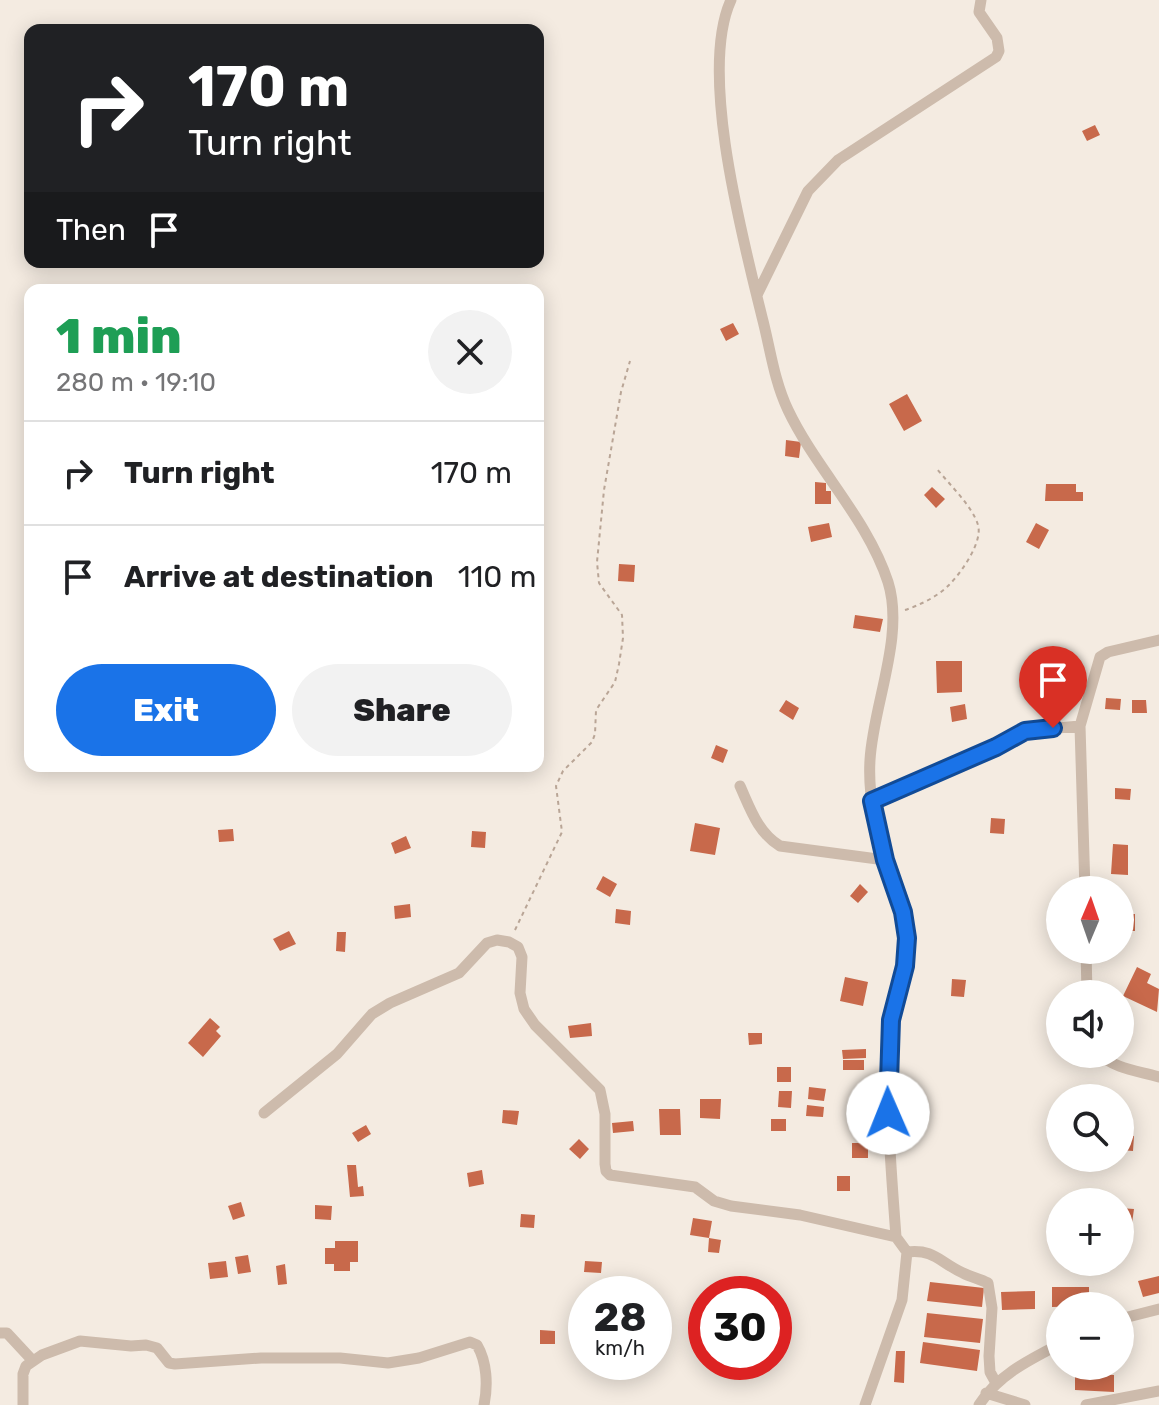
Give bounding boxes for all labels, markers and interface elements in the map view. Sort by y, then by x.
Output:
text: 170 m [188,54,349,120]
icon: right [56,56,160,160]
text: Turn right [188,121,352,164]
icon: arrive [142,208,186,252]
text: Then [56,212,126,248]
text: 1 min [56,308,182,365]
button: close [428,310,512,394]
text: 280 m · 19:10 [56,367,216,398]
icon: right [56,451,100,495]
text: Turn right [124,455,275,491]
text: 170 m [431,455,512,491]
icon: arrive [56,555,100,599]
text: Arrive at destination [124,559,434,595]
text: 110 m [458,559,536,595]
pin [1019,646,1087,728]
icon: arrive [1031,658,1075,702]
button: Exit [56,664,276,756]
button: Share [292,664,512,756]
north arrow [1046,876,1134,964]
map controls [1046,876,1134,1380]
button: sound [1046,980,1134,1068]
position arrow [846,1071,930,1155]
button: search [1046,1084,1134,1172]
button: + [1046,1188,1134,1276]
speed limit sign: 30 [688,1276,792,1380]
button: − [1046,1292,1134,1380]
text: 28 [593,1294,647,1341]
text: km/h [595,1336,645,1360]

